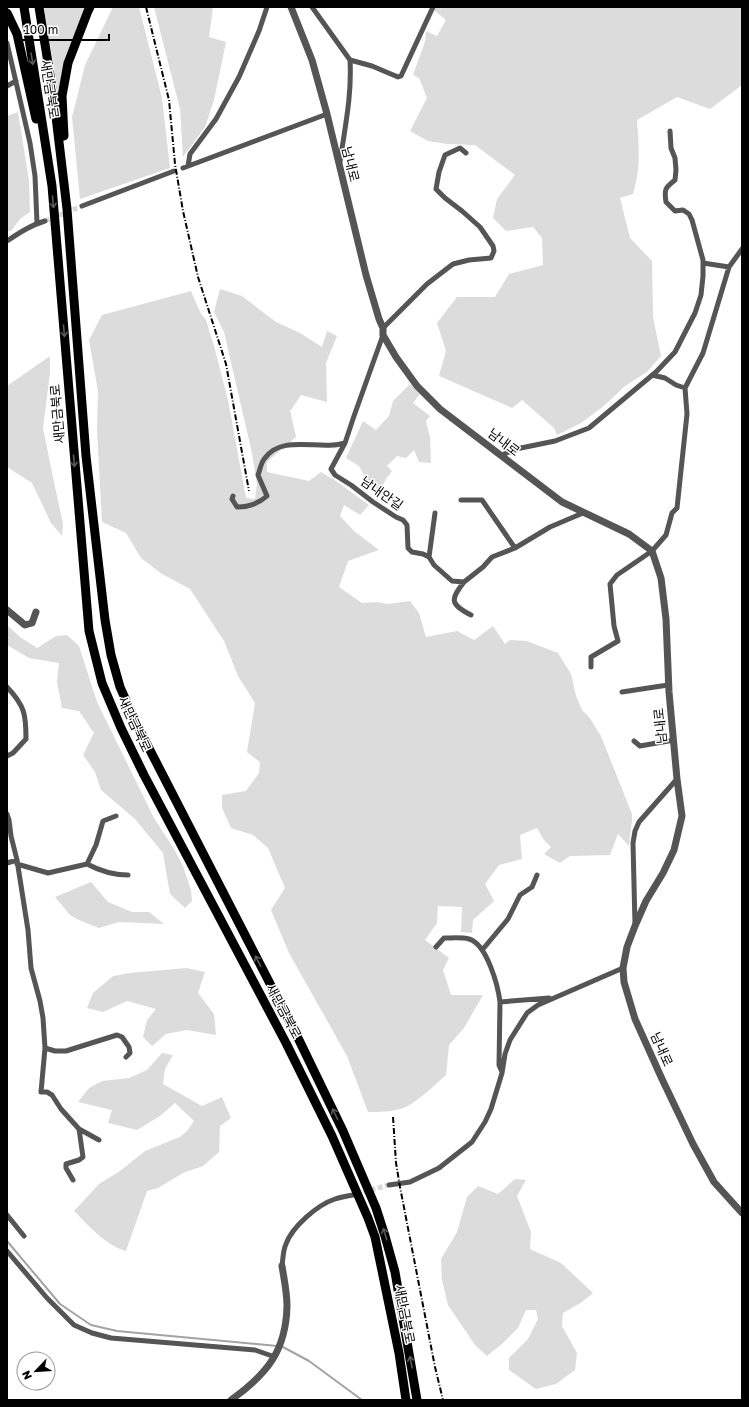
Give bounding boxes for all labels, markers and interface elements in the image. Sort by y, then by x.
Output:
scale bar [18,16,109,42]
text: 100 m [24,22,58,37]
one-way arrow [28,52,36,65]
street label: 새만금북로 [37,58,63,120]
street label: 남내로 [339,145,363,183]
one-way arrow [49,195,57,208]
one-way arrow [60,324,67,337]
street label: 새만금북로 [46,383,68,444]
street label: 남내로 [485,425,523,459]
one-way arrow [70,454,78,467]
street label: 남내안길 [358,473,406,513]
street label: 새만금북로 [115,694,155,755]
street label: 남내로 [650,707,670,745]
one-way arrow [254,955,261,967]
street label: 새만금북로 [263,981,305,1041]
street label: 남내로 [647,1029,677,1069]
one-way arrow [331,1109,338,1121]
one-way arrow [381,1228,388,1241]
street label: 새만금북로 [391,1283,419,1345]
north arrow [16,1351,56,1391]
one-way arrow [406,1355,414,1368]
text: N [19,1369,34,1382]

